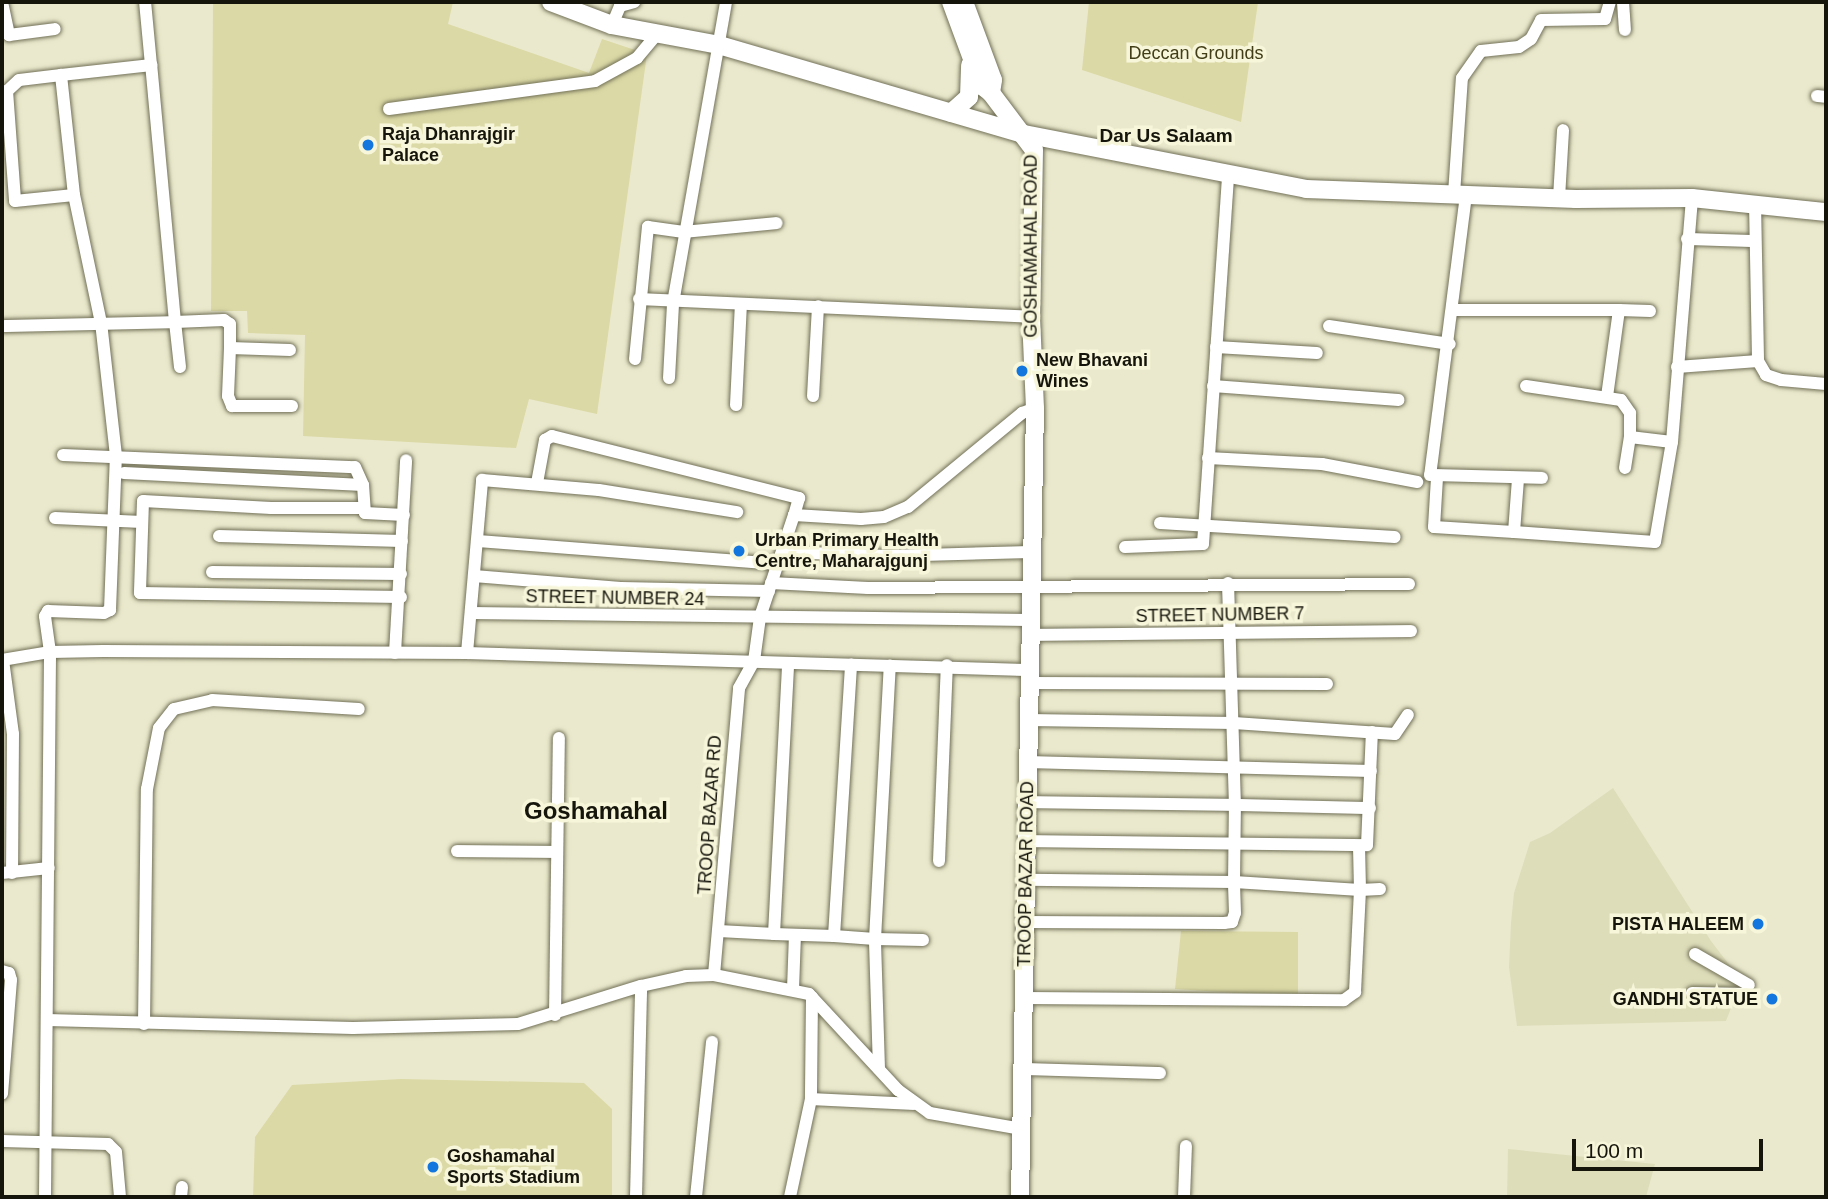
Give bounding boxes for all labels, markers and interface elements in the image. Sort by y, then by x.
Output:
park label: Deccan Grounds [1128,42,1264,64]
place label: Raja Dhanrajgir Palace [382,124,515,166]
district label: Dar Us Salaam [1099,125,1233,147]
marker: Raja Dhanrajgir Palace [360,137,376,153]
street label: GOSHAMAHAL ROAD [1020,154,1042,338]
place label: New Bhavani Wines [1036,350,1148,392]
marker: New Bhavani Wines [1014,363,1030,379]
place label: Urban Primary Health Centre, Maharajgunj [755,530,939,572]
marker: Urban Primary Health Centre, Maharajgunj [729,541,749,561]
street label: STREET NUMBER 24 [525,586,705,610]
street label: STREET NUMBER 7 [1135,603,1305,627]
street label: TROOP BAZAR RD [694,734,726,896]
street label: TROOP BAZAR ROAD [1014,781,1038,967]
district label: Goshamahal [524,797,668,825]
place label: PISTA HALEEM [1611,913,1744,935]
marker: PISTA HALEEM [1750,916,1766,932]
place label: GANDHI STATUE [1613,988,1758,1010]
marker: GANDHI STATUE [1764,991,1780,1007]
scale bar [1576,1126,1767,1170]
text: 100 m [1585,1139,1643,1162]
place label: Goshamahal Sports Stadium [447,1146,580,1188]
marker: Goshamahal Sports Stadium [425,1159,441,1175]

